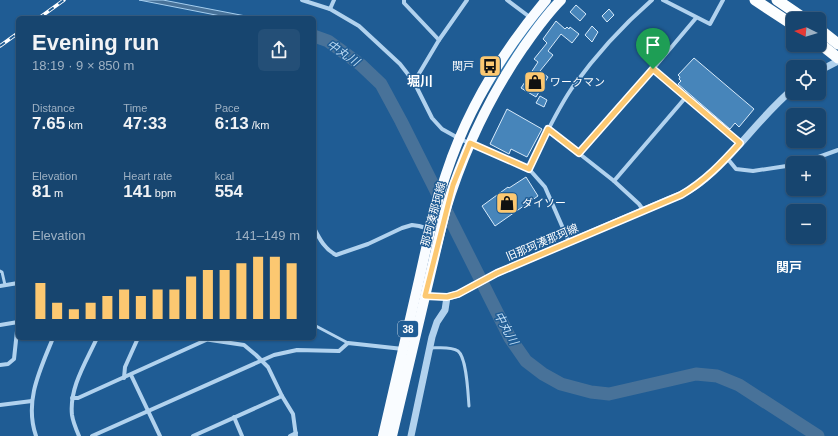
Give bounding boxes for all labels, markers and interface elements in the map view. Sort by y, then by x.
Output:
north arrow [786,12,826,52]
map controls [786,12,826,244]
pin [636,28,670,69]
button: share [258,29,300,71]
text: Evening run [32,30,159,55]
icon: arrive [642,34,664,56]
water label: 中丸川 [324,37,363,70]
bus stop icon: 関戸 [477,53,503,79]
text: 18:19 · 9 × 850 m [32,58,134,73]
place label: 関戸 [452,60,474,72]
button: locate [786,60,826,100]
shop icon: ワークマン [522,69,548,95]
district label: 堀川 [407,74,433,89]
place label: ワークマン [550,76,605,88]
text: Distance [32,102,75,114]
text: Time [123,102,147,114]
text: Pace [215,102,240,114]
button: layers [786,108,826,148]
text: 7.65 [32,114,65,133]
text: 47:33 [123,114,167,133]
text: 6:13 [215,114,249,133]
text: km [65,119,83,131]
text: /km [249,119,269,131]
button: + [786,156,826,196]
text: Elevation [32,170,77,182]
text: Heart rate [123,170,172,182]
text: kcal [215,170,234,182]
street label: 那珂湊那珂線 [419,181,447,247]
text: 81 [32,182,51,201]
text: 141 [123,182,152,201]
text: 554 [215,182,243,201]
text: m [51,187,63,199]
text: bpm [152,187,176,199]
shop icon: ダイソー [494,190,520,216]
place label: ダイソー [522,197,566,209]
button: − [786,204,826,244]
street label: 旧那珂湊那珂線 [504,221,580,263]
text: Elevation [32,228,85,243]
text: 141–149 m [235,228,300,243]
district label: 関戸 [776,260,802,275]
water label: 中丸川 [491,309,522,349]
road number: 38 [398,321,418,337]

